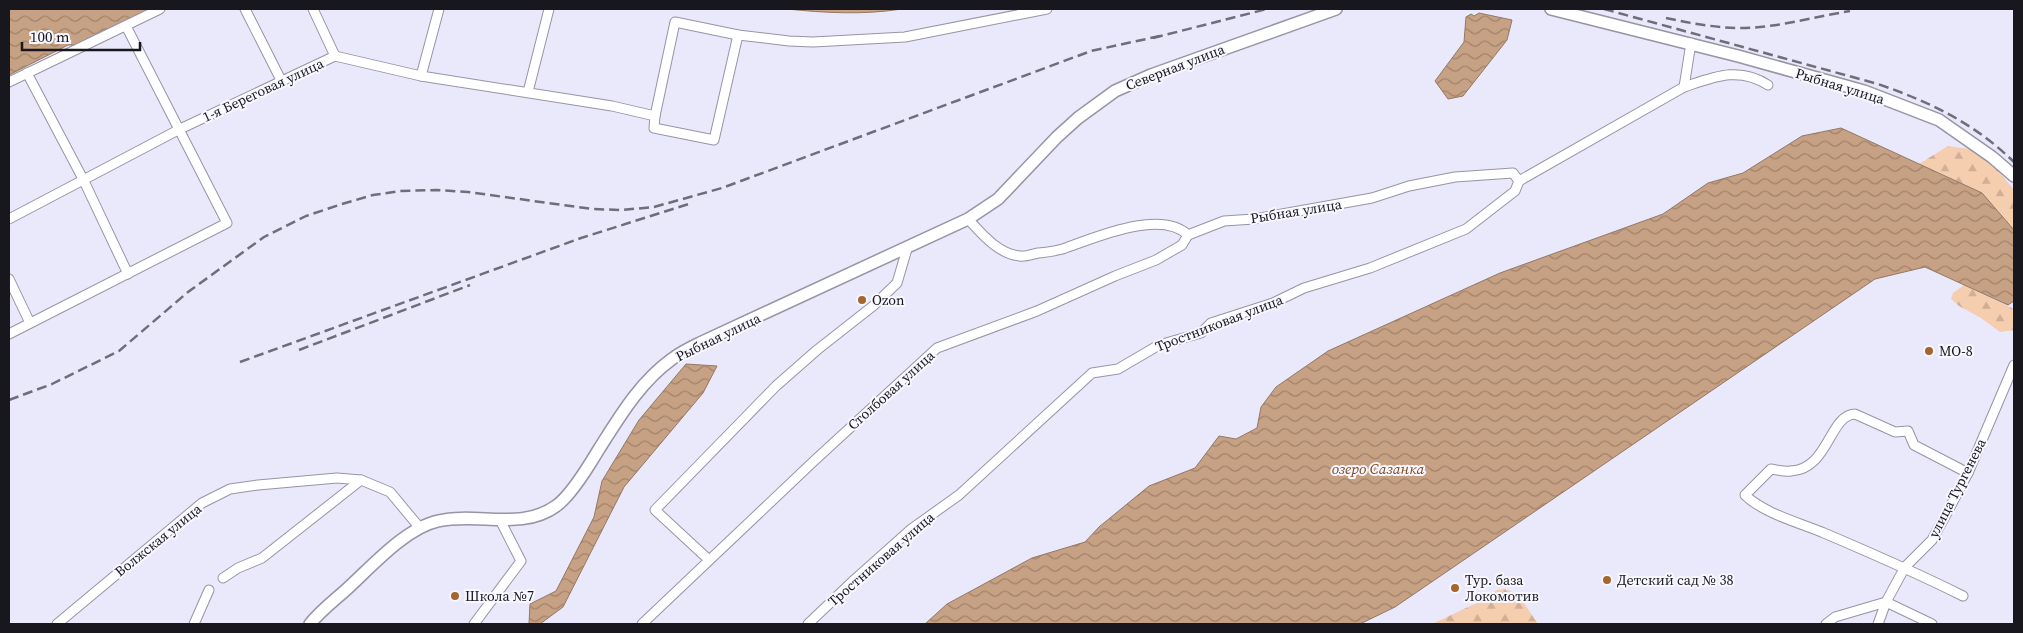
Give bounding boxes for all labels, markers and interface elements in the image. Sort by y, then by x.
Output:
scale bar [22,20,140,52]
text: 100 m [30,26,70,47]
street label: Северная улица [1123,39,1228,95]
street label: 1-я Береговая улица [199,53,328,127]
street label: Рыбная улица [1793,63,1888,109]
street label: Рыбная улица [1249,194,1344,228]
street label: Тростниковая улица [1152,289,1286,357]
place label: Ozon [872,290,905,310]
marker: Ozon [856,294,868,306]
street label: Рыбная улица [672,307,765,366]
place label: MO-8 [1939,341,1973,361]
street label: Столбовая улица [843,345,939,434]
marker: MO-8 [1923,345,1935,357]
street label: улица Тургенева [1923,434,1991,541]
water label: озеро Сазанка [1332,458,1425,479]
street label: Волжская улица [110,498,206,581]
street label: Тростниковая улица [823,507,939,611]
place label: Тур. база Локомотив [1465,570,1539,606]
place label: Детский сад № 38 [1617,570,1734,590]
marker: Детский сад № 38 [1601,574,1613,586]
marker: Тур. база Локомотив [1449,582,1461,594]
place label: Школа №7 [465,586,534,606]
marker: Школа №7 [449,590,461,602]

